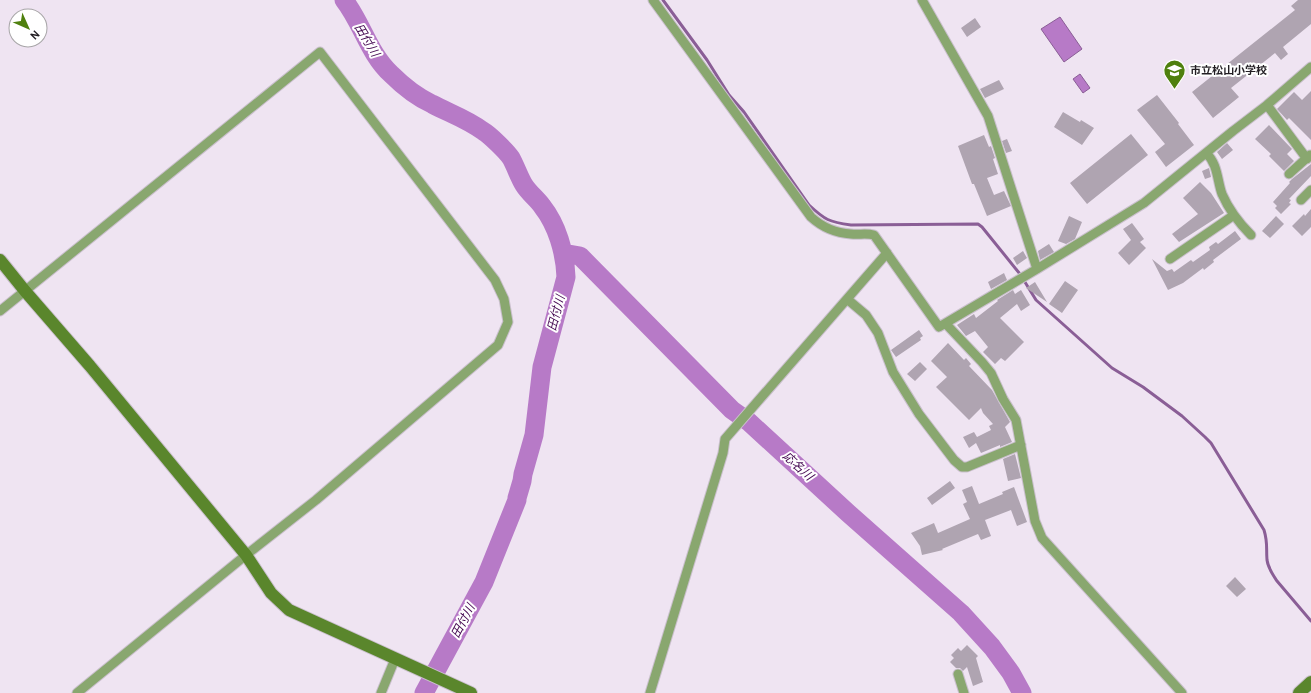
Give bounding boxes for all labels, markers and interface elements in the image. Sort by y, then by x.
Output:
north arrow [8,8,48,48]
water label: 田付川 [350,21,383,62]
text: N [27,27,42,42]
school or university icon: 市立松山小学校 [1161,57,1187,90]
place label: 市立松山小学校 [1190,64,1267,78]
water label: 田付川 [545,292,570,333]
water label: 応名川 [779,449,818,486]
water label: 田付川 [448,600,480,641]

